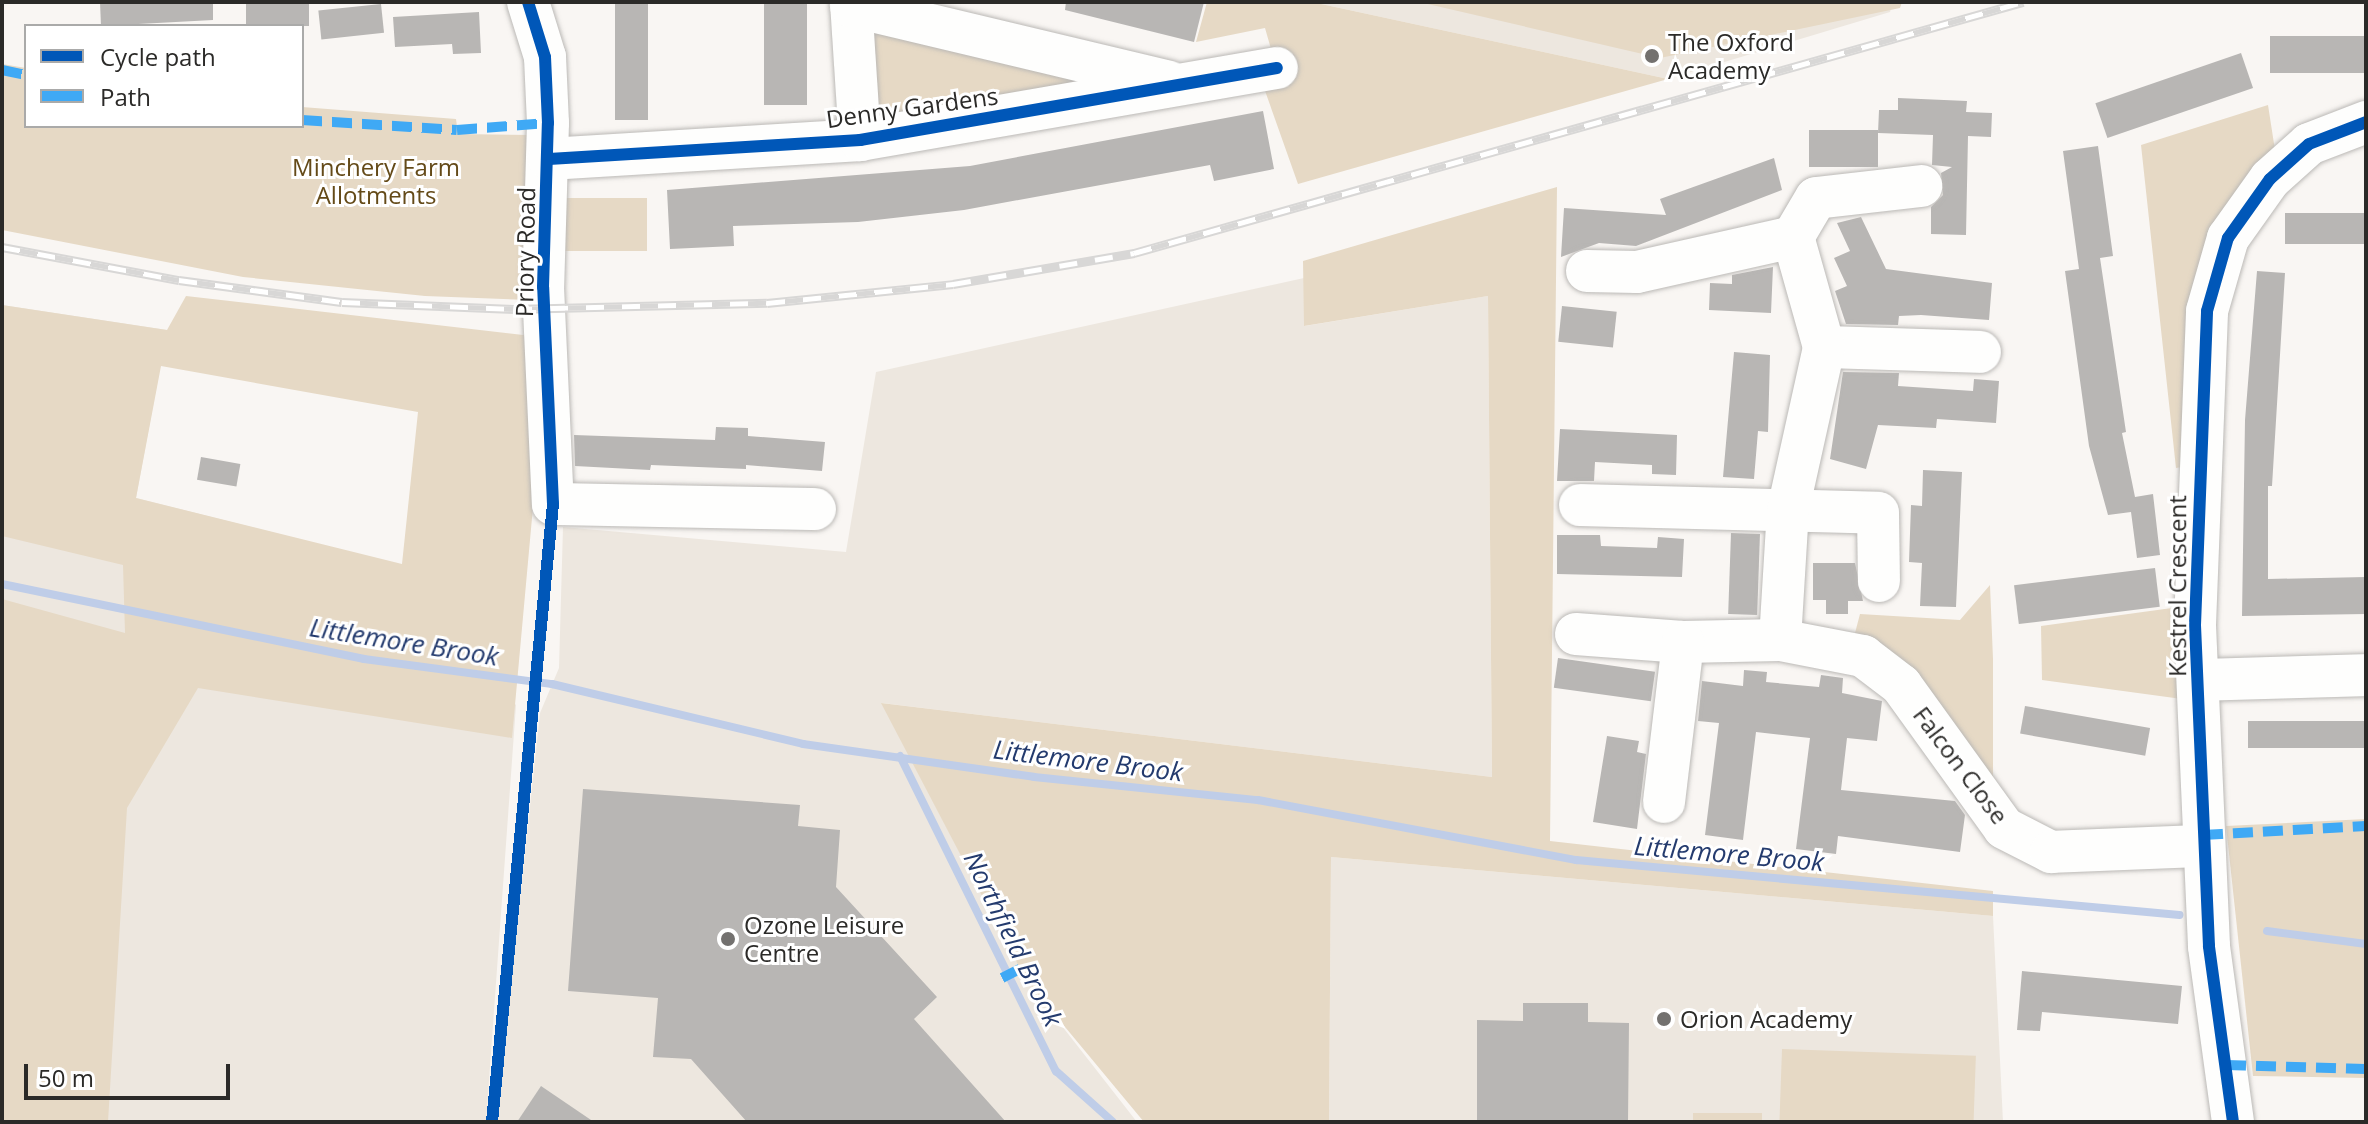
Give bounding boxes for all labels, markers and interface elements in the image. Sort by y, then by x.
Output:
legend [24,24,304,128]
place label: The Oxford Academy [1668,28,1794,84]
text: Cycle path [100,40,216,73]
marker: The Oxford Academy [1643,47,1661,65]
text: Path [100,80,151,113]
street label: Denny Gardens [824,81,1000,133]
park label: Minchery Farm Allotments [292,153,460,209]
street label: Priory Road [509,187,541,317]
street label: Kestrel Crescent [2163,495,2191,677]
water label: Littlemore Brook [307,612,501,672]
street label: Falcon Close [1908,701,2014,829]
water label: Littlemore Brook [991,734,1185,788]
water label: Littlemore Brook [1633,830,1825,878]
water label: Northfield Brook [957,847,1069,1031]
place label: Ozone Leisure Centre [744,911,904,967]
marker: Ozone Leisure Centre [719,930,737,948]
place label: Orion Academy [1680,1005,1852,1033]
marker: Orion Academy [1655,1010,1673,1028]
scale bar [28,1048,234,1098]
text: 50 m [38,1061,94,1094]

